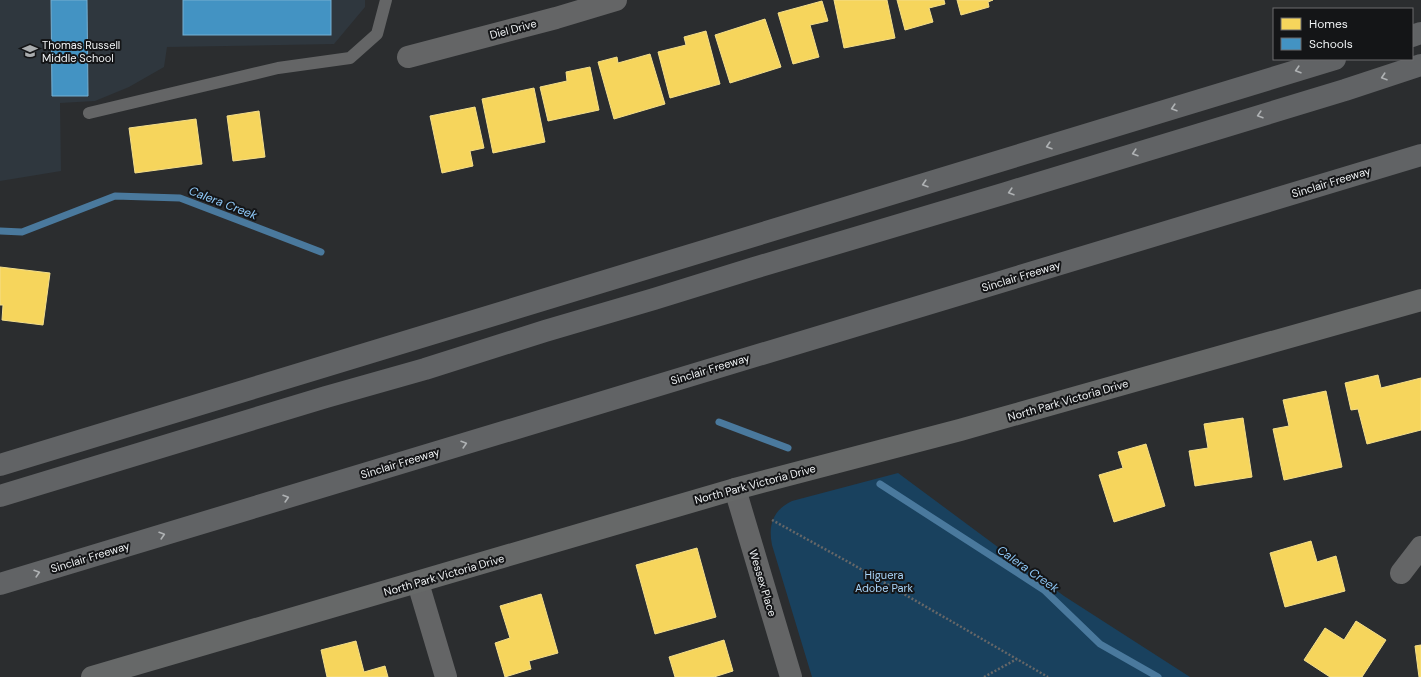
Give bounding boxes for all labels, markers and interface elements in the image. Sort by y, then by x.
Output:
legend [1273,8,1413,60]
street label: Diel Drive [488,16,538,42]
text: Homes [1309,16,1348,32]
text: Schools [1309,36,1353,52]
place label: Thomas Russell Middle School [42,38,120,65]
school or university icon: Thomas Russell Middle School [21,42,39,60]
one-way arrow [1295,65,1302,74]
one-way arrow [1381,72,1388,81]
one-way arrow [1170,103,1177,112]
one-way arrow [1256,110,1263,119]
one-way arrow [1046,141,1053,150]
one-way arrow [1132,148,1139,157]
street label: Sinclair Freeway [1290,163,1372,201]
one-way arrow [922,179,929,188]
water label: Calera Creek [187,183,260,224]
one-way arrow [1008,187,1015,195]
street label: Sinclair Freeway [980,257,1062,295]
street label: Sinclair Freeway [669,350,751,388]
street label: North Park Victoria Drive [1006,376,1130,424]
one-way arrow [461,440,468,449]
street label: Sinclair Freeway [359,444,441,482]
street label: North Park Victoria Drive [693,461,817,507]
one-way arrow [283,494,290,503]
one-way arrow [158,531,165,540]
street label: Sinclair Freeway [49,538,131,576]
water label: Calera Creek [994,542,1063,597]
street label: Wessex Place [746,548,780,618]
street label: North Park Victoria Drive [382,551,506,599]
park label: Higuera Adobe Park [855,568,914,595]
one-way arrow [34,569,41,578]

